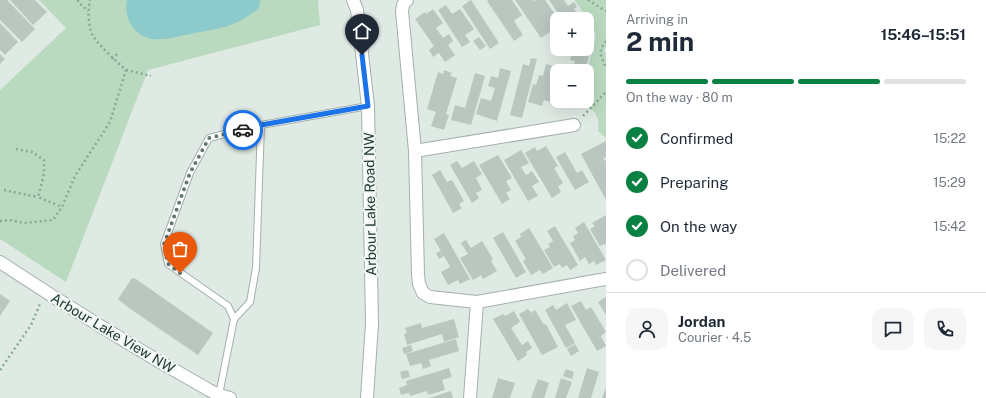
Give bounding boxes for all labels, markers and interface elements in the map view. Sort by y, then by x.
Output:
map controls [550,12,594,108]
button: + [550,12,594,56]
text: Arriving in [626,12,688,27]
pin [345,14,379,55]
icon: home [351,20,373,42]
text: 2 min [626,26,694,57]
text: 15:46–15:51 [881,26,966,43]
button: − [550,64,594,108]
text: On the way · 80 m [626,90,733,105]
courier [223,110,263,150]
icon: car [232,119,254,141]
icon: check [626,127,648,149]
text: Confirmed [660,130,733,147]
street label: Arbour Lake Road NW [361,131,379,276]
text: 15:22 [934,131,966,146]
icon: check [626,171,648,193]
text: Preparing [660,174,729,191]
text: 15:29 [933,175,966,190]
icon: check [626,215,648,237]
text: On the way [660,218,737,235]
text: 15:42 [934,219,966,234]
pin [163,232,197,273]
icon: bag [169,238,191,260]
text: Delivered [660,262,726,279]
street label: Arbour Lake View NW [48,290,178,377]
button: person [626,308,668,350]
button: chat [872,308,914,350]
button: phone [924,308,966,350]
text: Jordan [678,313,725,330]
text: Courier · 4.5 [678,330,751,345]

